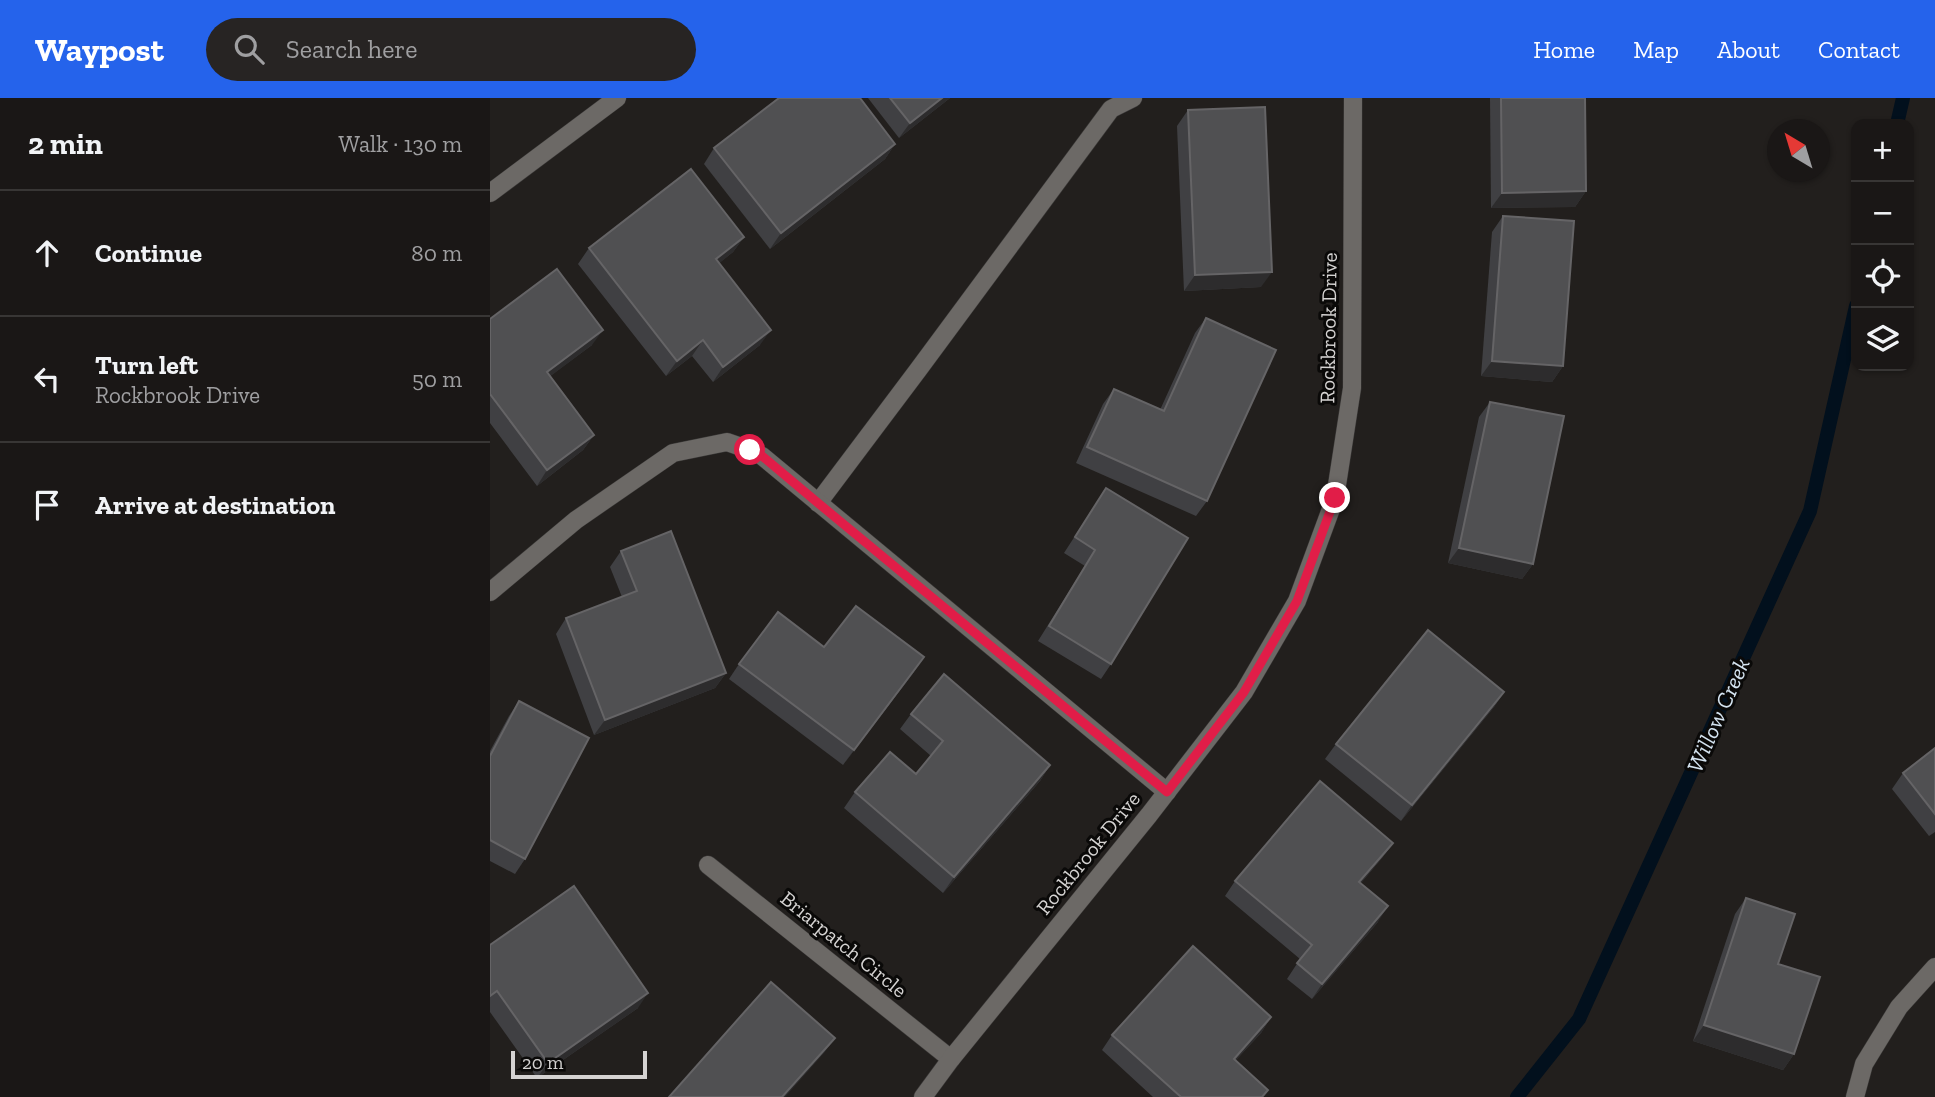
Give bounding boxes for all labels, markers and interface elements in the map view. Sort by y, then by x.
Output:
search box [206,18,696,81]
text: Waypost [35,30,164,69]
icon: search [230,30,268,68]
text: Search here [286,33,418,65]
text: Home [1533,35,1595,64]
text: Map [1633,35,1679,64]
text: About [1717,35,1780,64]
text: Contact [1818,35,1900,64]
north arrow [1767,119,1830,182]
map controls [1851,119,1914,371]
button: + [1851,119,1914,182]
text: 2 min [28,126,103,162]
text: Walk · 130 m [338,130,462,158]
button: − [1851,182,1914,245]
icon: ahead [28,234,66,272]
text: Continue [95,237,202,269]
text: 80 m [411,239,462,267]
button: locate [1851,245,1914,308]
street label: Rockbrook Drive [1314,252,1342,404]
button: layers [1851,308,1914,371]
text: Turn left [95,349,198,381]
icon: left [28,360,66,398]
text: 50 m [412,365,462,393]
text: Rockbrook Drive [95,381,260,409]
route start [734,434,765,465]
route end [1319,482,1350,513]
icon: arrive [28,486,66,524]
text: Arrive at destination [95,489,335,521]
water label: Willow Creek [1680,653,1756,777]
street label: Rockbrook Drive [1031,786,1145,919]
street label: Briarpatch Circle [776,885,912,1003]
scale bar [511,1048,648,1080]
text: 20 m [522,1051,563,1074]

